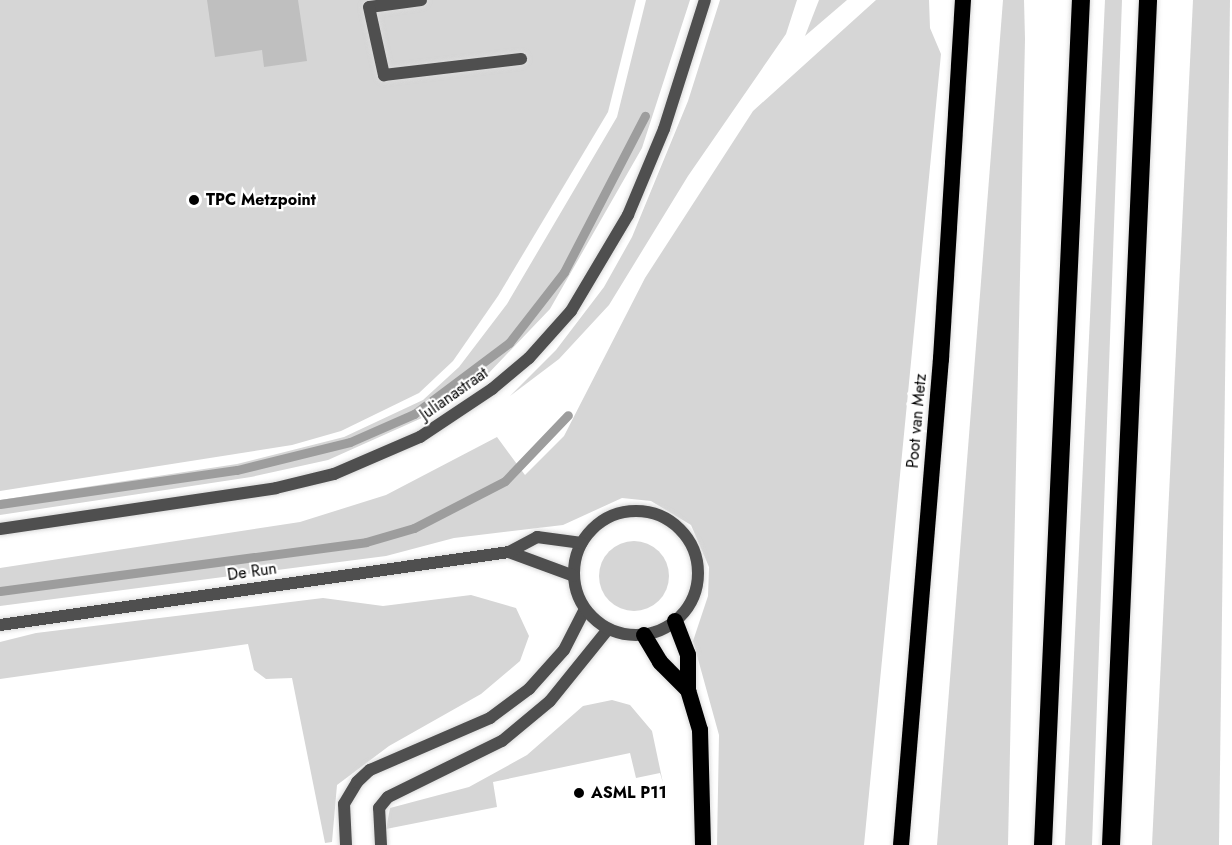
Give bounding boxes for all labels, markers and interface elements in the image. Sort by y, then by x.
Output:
place label: TPC Metzpoint [206,190,316,210]
marker: TPC Metzpoint [187,193,201,207]
street label: Julianastraat [416,364,492,424]
street label: Poot van Metz [903,373,931,469]
street label: De Run [226,559,278,585]
place label: ASML P11 [591,783,667,803]
marker: ASML P11 [572,786,586,800]

